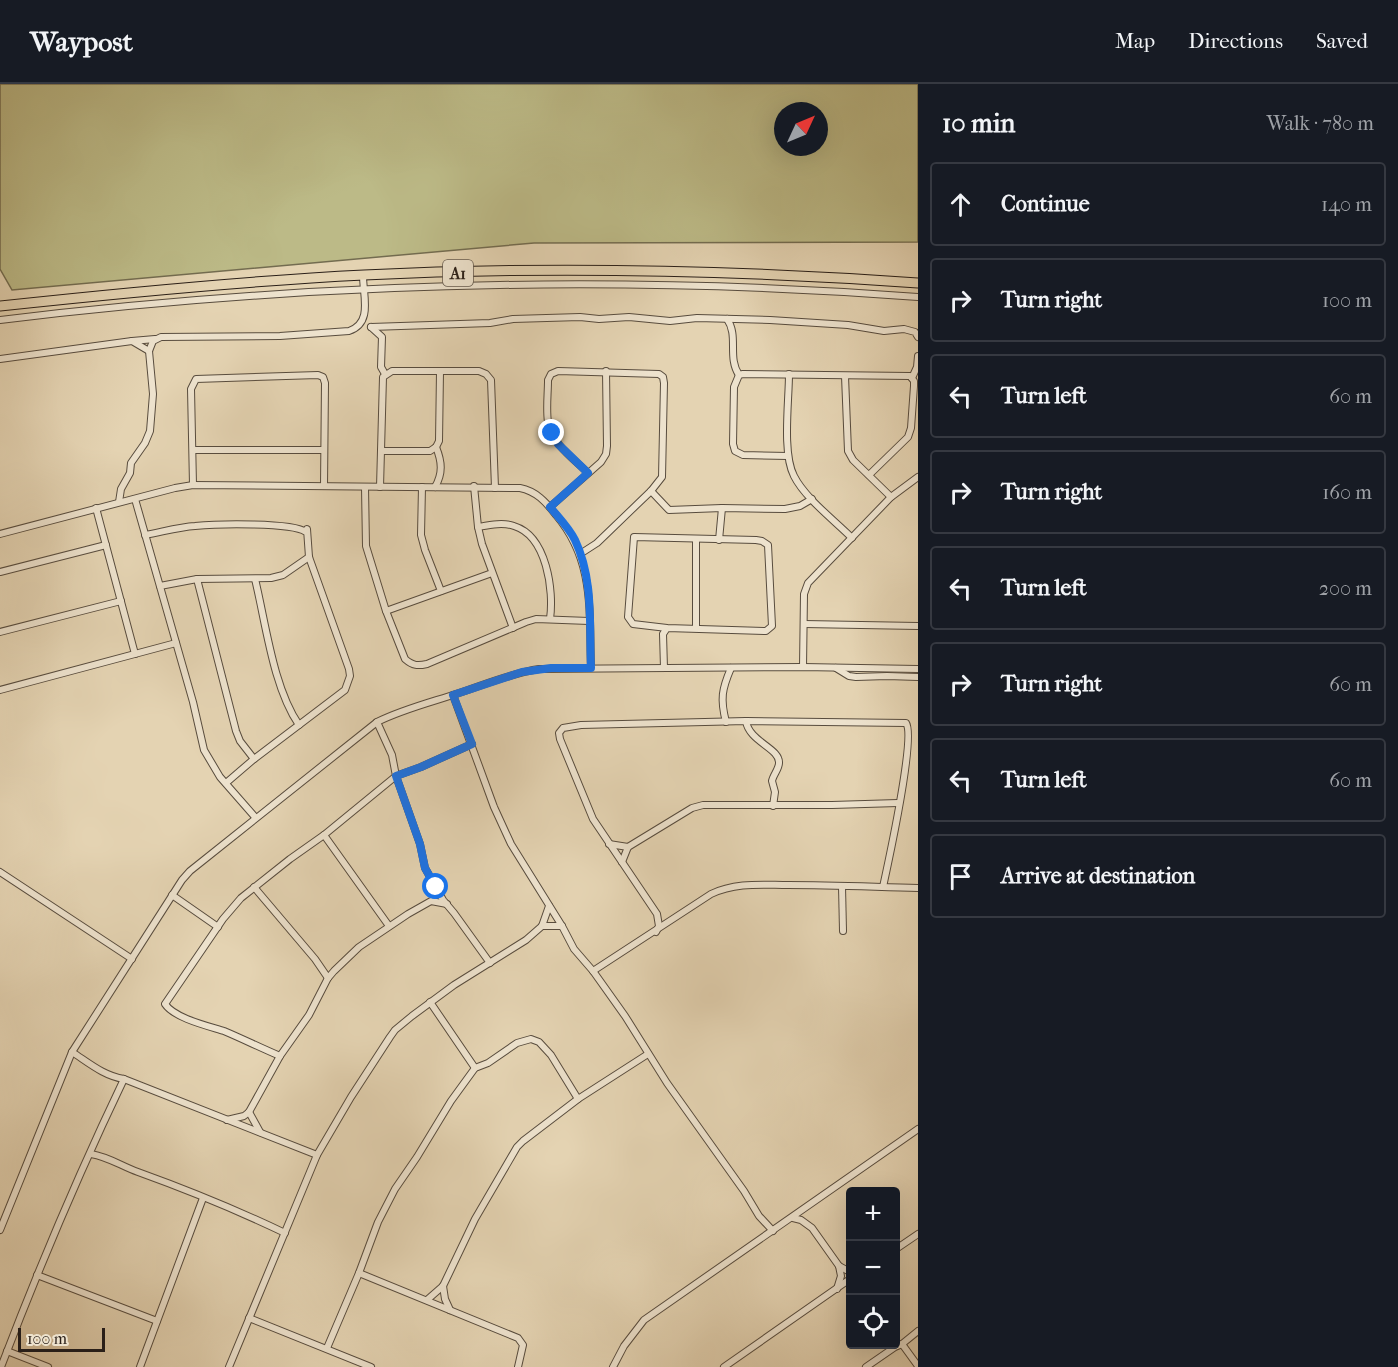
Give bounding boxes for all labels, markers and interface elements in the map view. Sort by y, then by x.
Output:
text: Waypost [30,25,133,58]
text: Map [1115,29,1155,53]
text: Directions [1188,29,1283,53]
text: Saved [1316,29,1368,53]
north arrow [774,102,828,156]
text: 10 min [942,108,1015,139]
text: Walk · 780 m [1266,112,1374,135]
icon: ahead [944,188,977,221]
text: Continue [1001,191,1090,217]
text: 140 m [1321,193,1372,216]
road number: A1 [443,260,473,286]
icon: right [944,284,977,317]
text: Turn right [1001,287,1102,313]
text: 100 m [1322,289,1372,312]
icon: left [944,380,977,413]
text: Turn left [1001,383,1087,409]
text: 60 m [1329,385,1372,408]
route end [538,419,564,445]
icon: right [944,476,977,509]
text: Turn right [1001,479,1102,505]
text: 160 m [1322,481,1372,504]
icon: left [944,572,977,605]
text: Turn left [1001,575,1087,601]
text: 200 m [1319,577,1372,600]
icon: right [944,668,977,701]
text: Turn right [1001,671,1102,697]
text: 60 m [1329,673,1372,696]
icon: left [944,764,977,797]
text: Turn left [1001,767,1087,793]
text: 60 m [1329,769,1372,792]
icon: arrive [944,860,977,893]
text: Arrive at destination [1001,863,1195,889]
route start [422,873,448,899]
map controls [846,1187,900,1349]
button: + [846,1187,900,1241]
button: − [846,1241,900,1295]
button: locate [846,1295,900,1349]
scale bar [18,1325,105,1352]
text: 100 m [27,1329,67,1348]

